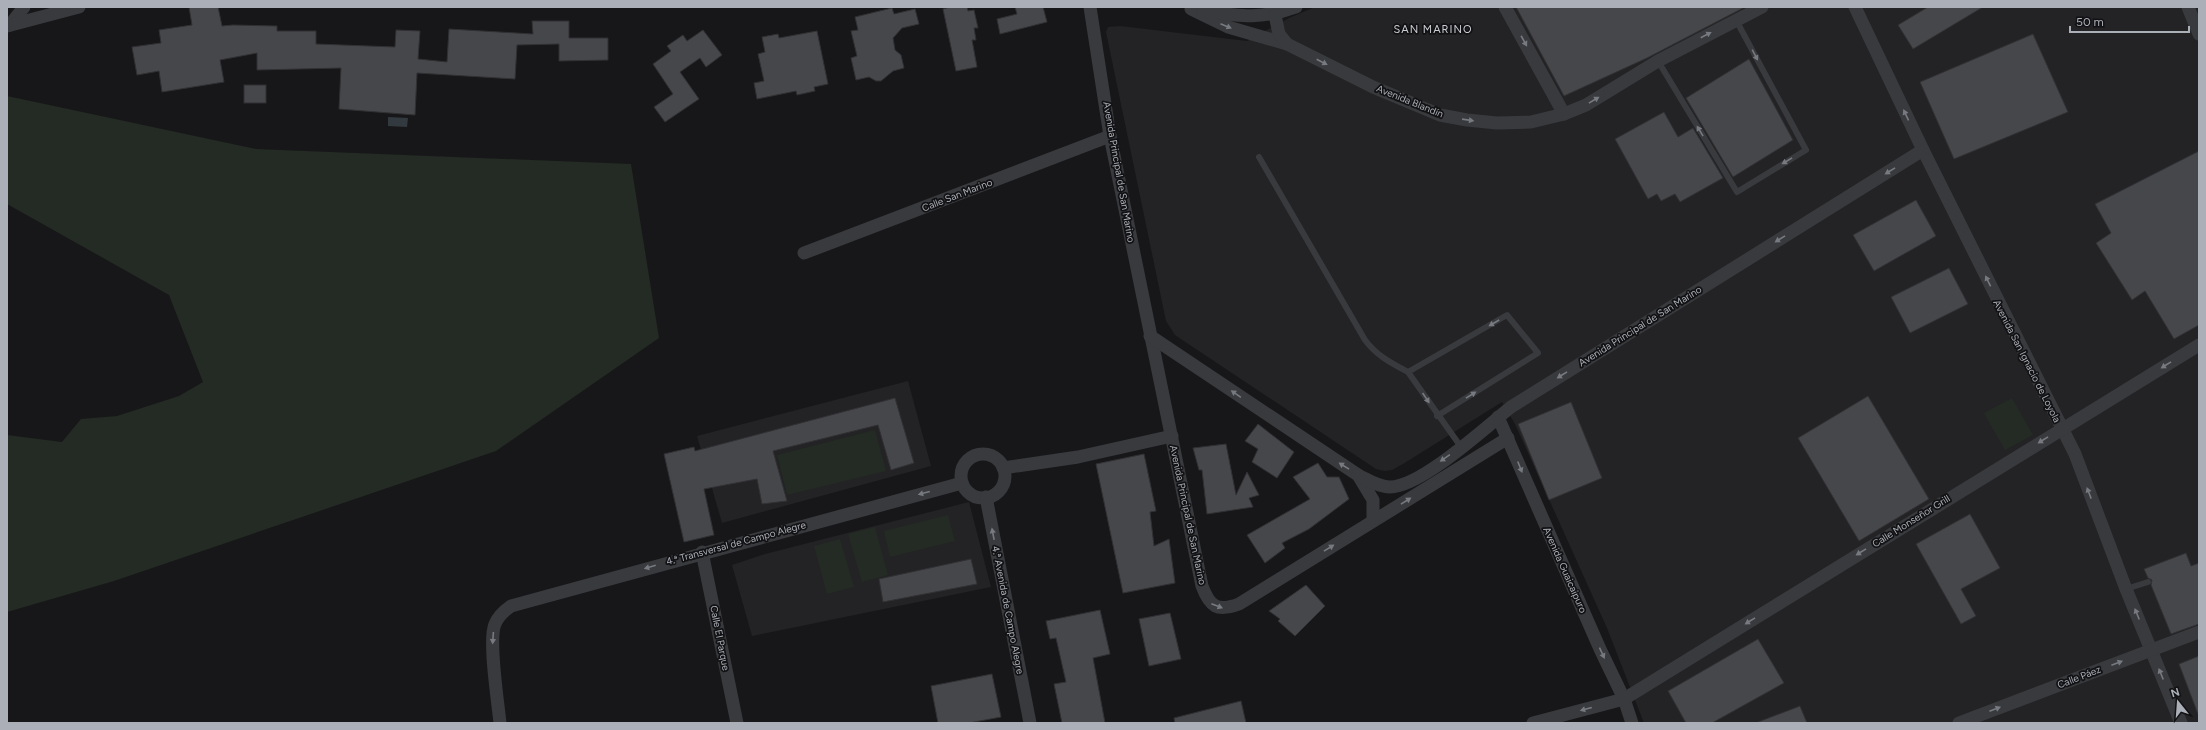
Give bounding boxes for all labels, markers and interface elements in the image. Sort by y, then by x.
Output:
scale bar [2070,8,2189,34]
text: 50 m [2076,15,2104,29]
one-way arrow [1220,23,1232,29]
district label: SAN MARINO [1393,23,1473,36]
one-way arrow [1700,32,1712,39]
one-way arrow [1520,36,1527,47]
one-way arrow [1751,49,1758,61]
one-way arrow [1316,59,1327,65]
street label: Avenida Blandín [1375,82,1446,121]
one-way arrow [1589,96,1599,104]
street label: Avenida Principal de San Marino [1100,101,1138,244]
one-way arrow [1903,109,1909,120]
one-way arrow [1462,117,1474,123]
one-way arrow [1696,126,1704,136]
one-way arrow [1781,158,1793,165]
one-way arrow [1884,167,1896,174]
street label: Calle San Marino [920,175,994,214]
one-way arrow [1774,236,1785,243]
one-way arrow [1984,275,1991,286]
street label: Avenida Principal de San Marino [1576,283,1704,369]
street label: Avenida San Ignacio de Loyola [1990,297,2064,425]
one-way arrow [1488,319,1500,326]
one-way arrow [2161,361,2171,369]
one-way arrow [1557,371,1567,379]
one-way arrow [1231,390,1242,398]
one-way arrow [1465,391,1476,399]
one-way arrow [1422,392,1429,404]
one-way arrow [2037,436,2049,443]
street label: Avenida Principal de San Marino [1167,444,1209,586]
one-way arrow [1440,454,1451,463]
one-way arrow [1517,461,1523,472]
one-way arrow [1338,463,1350,470]
one-way arrow [2086,486,2092,498]
one-way arrow [918,490,930,496]
street label: Calle Monseñor Grill [1870,492,1952,550]
one-way arrow [1400,497,1412,504]
street label: 4.ª Transversal de Campo Alegre [665,518,808,568]
street label: Avenida Guaicaipuro [1540,525,1590,615]
one-way arrow [990,527,996,540]
street label: 4.ª Avenida de Campo Alegre [989,545,1027,676]
one-way arrow [1323,545,1335,552]
one-way arrow [1855,549,1867,556]
one-way arrow [644,564,656,570]
one-way arrow [1211,603,1223,609]
street label: Calle El Parque [707,604,733,672]
one-way arrow [2133,607,2139,619]
one-way arrow [1744,617,1756,624]
one-way arrow [490,632,497,644]
one-way arrow [1599,647,1605,658]
one-way arrow [2111,659,2123,665]
street label: Calle Páez [2055,663,2103,691]
one-way arrow [2158,667,2164,679]
north arrow [2158,682,2198,722]
text: N [2169,685,2181,700]
one-way arrow [1580,706,1593,712]
one-way arrow [1990,706,2001,712]

